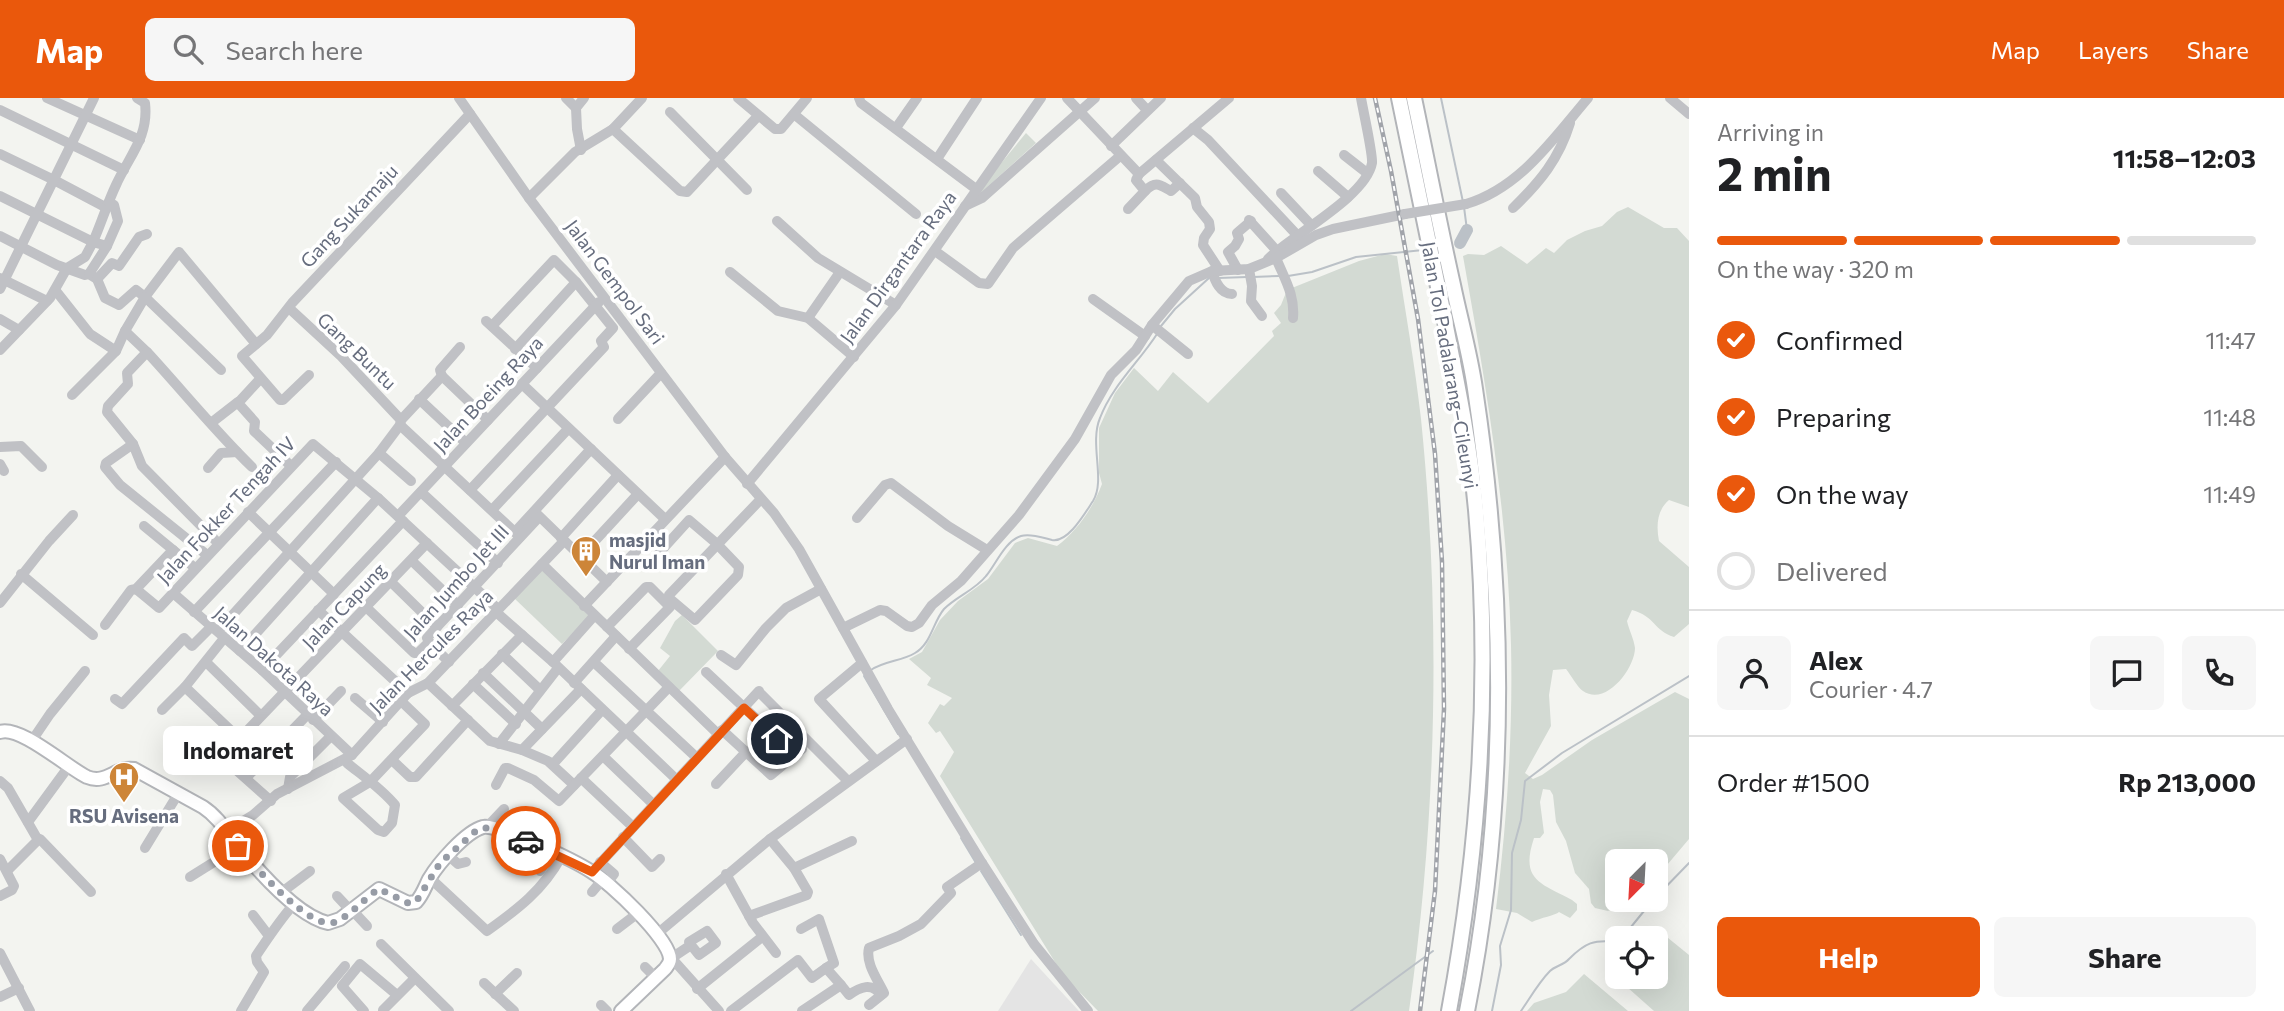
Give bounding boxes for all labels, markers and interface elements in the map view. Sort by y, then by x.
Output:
search box [145,18,635,81]
text: Map [35,29,103,70]
icon: search [169,30,207,68]
text: Search here [225,34,363,65]
text: Map [1991,35,2040,64]
text: Layers [2078,35,2149,64]
text: Share [2187,35,2249,64]
text: Arriving in [1717,118,1824,146]
text: 11:58–12:03 [2113,142,2256,173]
text: 2 min [1717,144,1832,200]
street label: Gang Sukamaju [295,159,402,272]
street label: Jalan Dirgantara Raya [835,186,961,347]
street label: Jalan Gempol Sari [561,215,670,348]
street label: Jalan Tol Padalarang–Cileunyi [1417,239,1484,490]
text: On the way · 320 m [1717,255,1914,283]
street label: Gang Buntu [313,307,402,394]
icon: check [1717,321,1755,359]
text: Confirmed [1776,324,1903,355]
text: 11:47 [2205,326,2256,354]
street label: Jalan Boeing Raya [428,331,547,456]
icon: check [1717,398,1755,436]
text: Preparing [1776,401,1891,432]
text: 11:48 [2203,403,2256,431]
street label: Jalan Fokker Tengah IV [152,431,300,588]
icon: check [1717,475,1755,513]
text: On the way [1776,478,1909,509]
text: 11:49 [2203,480,2256,508]
street label: Jalan Jumbo Jet III [398,520,513,644]
place label: masjid Nurul Iman [609,528,705,573]
building icon: masjid Nurul Iman [569,534,603,578]
text: Delivered [1776,555,1887,586]
street label: Jalan Capung [297,558,390,653]
street label: Jalan Hercules Raya [364,584,497,717]
street label: Jalan Dakota Raya [210,601,339,720]
button: person [1717,636,1791,710]
button: chat [2090,636,2164,710]
button: phone [2182,636,2256,710]
text: Alex [1809,644,1863,675]
text: Courier · 4.7 [1809,675,1933,703]
pin [747,709,807,769]
icon: home [758,720,796,758]
callout: Indomaret [163,727,313,776]
text: Indomaret [183,736,293,764]
hospital icon: RSU Avisena [107,760,141,804]
text: Order #1500 [1717,766,1870,797]
text: Rp 213,000 [2118,766,2256,797]
place label: RSU Avisena [69,804,179,827]
courier [491,806,561,876]
pin [208,816,268,876]
icon: car [507,822,545,860]
icon: bag [219,827,257,865]
north arrow [1605,849,1668,912]
map controls [1605,849,1668,989]
button: Help [1717,917,1980,997]
button: Share [1994,917,2256,997]
button: locate [1605,926,1668,989]

